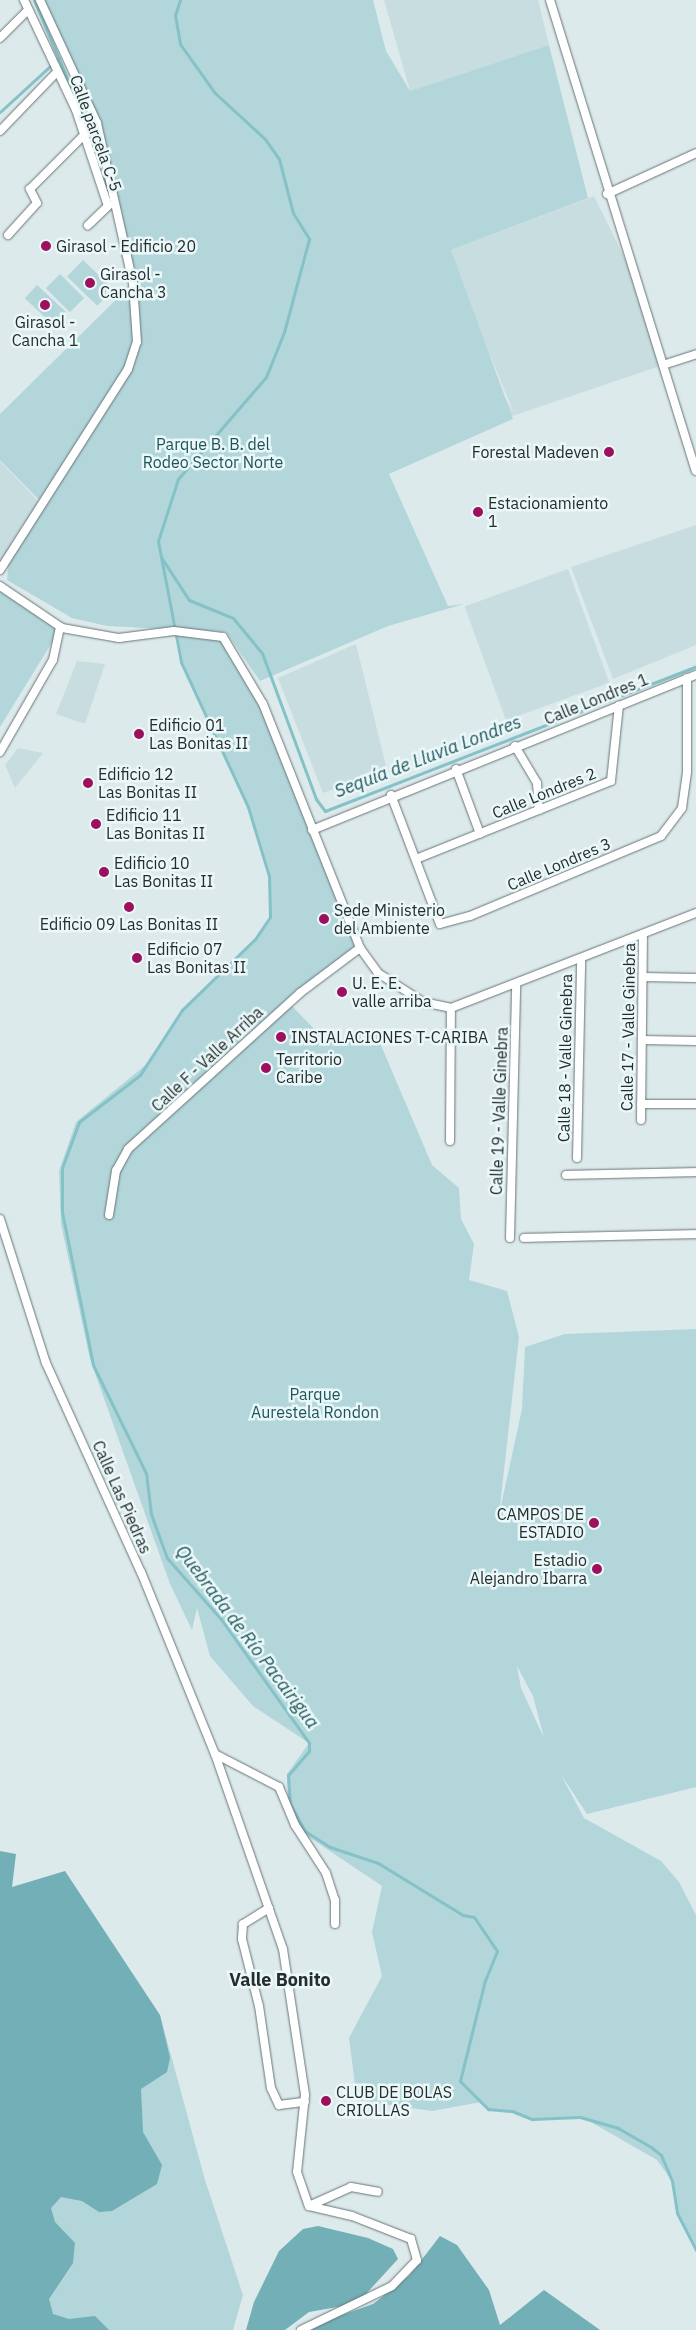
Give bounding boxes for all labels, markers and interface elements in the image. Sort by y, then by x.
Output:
street label: Calle parcela C-5 [66,72,126,194]
place label: Girasol - Edificio 20 [56,236,196,256]
marker: Girasol - Edificio 20 [40,240,52,252]
place label: Girasol - Cancha 3 [100,264,167,302]
marker: Girasol - Cancha 3 [84,277,96,289]
marker: Girasol - Cancha 1 [39,299,51,311]
place label: Girasol - Cancha 1 [12,312,78,350]
park label: Parque B. B. del Rodeo Sector Norte [143,434,283,472]
place label: Forestal Madeven [472,442,599,462]
marker: Forestal Madeven [603,446,615,458]
place label: Estacionamiento 1 [488,493,608,531]
marker: Estacionamiento 1 [472,506,484,518]
street label: Calle Londres 1 [541,669,651,729]
water label: Sequía de Lluvia Londres [332,711,524,803]
place label: Edificio 01 Las Bonitas II [149,715,248,753]
marker: Edificio 01 Las Bonitas II [133,728,145,740]
street label: Calle Londres 2 [489,763,599,823]
place label: Edificio 12 Las Bonitas II [98,764,197,802]
marker: Edificio 12 Las Bonitas II [82,777,94,789]
place label: Edificio 11 Las Bonitas II [106,805,205,843]
marker: Edificio 11 Las Bonitas II [90,818,102,830]
street label: Calle Londres 3 [504,834,614,894]
place label: Edificio 10 Las Bonitas II [114,853,213,891]
marker: Edificio 10 Las Bonitas II [98,866,110,878]
place label: Sede Ministerio del Ambiente [334,900,445,938]
marker: Edificio 09 Las Bonitas II [123,901,135,913]
marker: Sede Ministerio del Ambiente [318,913,330,925]
place label: Edificio 09 Las Bonitas II [40,914,218,934]
place label: Edificio 07 Las Bonitas II [147,939,246,977]
street label: Calle 17 - Valle Ginebra [617,943,639,1111]
marker: Edificio 07 Las Bonitas II [131,952,143,964]
place label: U. E. E. valle arriba [352,973,432,1011]
street label: Calle 18 - Valle Ginebra [554,974,576,1142]
marker: U. E. E. valle arriba [336,986,348,998]
street label: Calle F - Valle Arriba [147,1002,267,1116]
place label: INSTALACIONES T-CARIBA [291,1027,488,1047]
street label: Calle 19 - Valle Ginebra [486,1027,512,1195]
marker: INSTALACIONES T-CARIBA [275,1031,287,1043]
place label: Territorio Caribe [276,1049,342,1087]
marker: Territorio Caribe [260,1062,272,1074]
park label: Parque Aurestela Rondon [251,1384,379,1422]
street label: Calle Las Piedras [88,1438,156,1556]
place label: CAMPOS DE ESTADIO [497,1504,584,1542]
marker: CAMPOS DE ESTADIO [588,1517,600,1529]
water label: Quebrada de Río Pacairigua [171,1541,323,1733]
place label: Estadio Alejandro Ibarra [470,1550,587,1588]
marker: Estadio Alejandro Ibarra [591,1563,603,1575]
district label: Valle Bonito [229,1969,331,1991]
place label: CLUB DE BOLAS CRIOLLAS [336,2082,452,2120]
marker: CLUB DE BOLAS CRIOLLAS [320,2095,332,2107]

